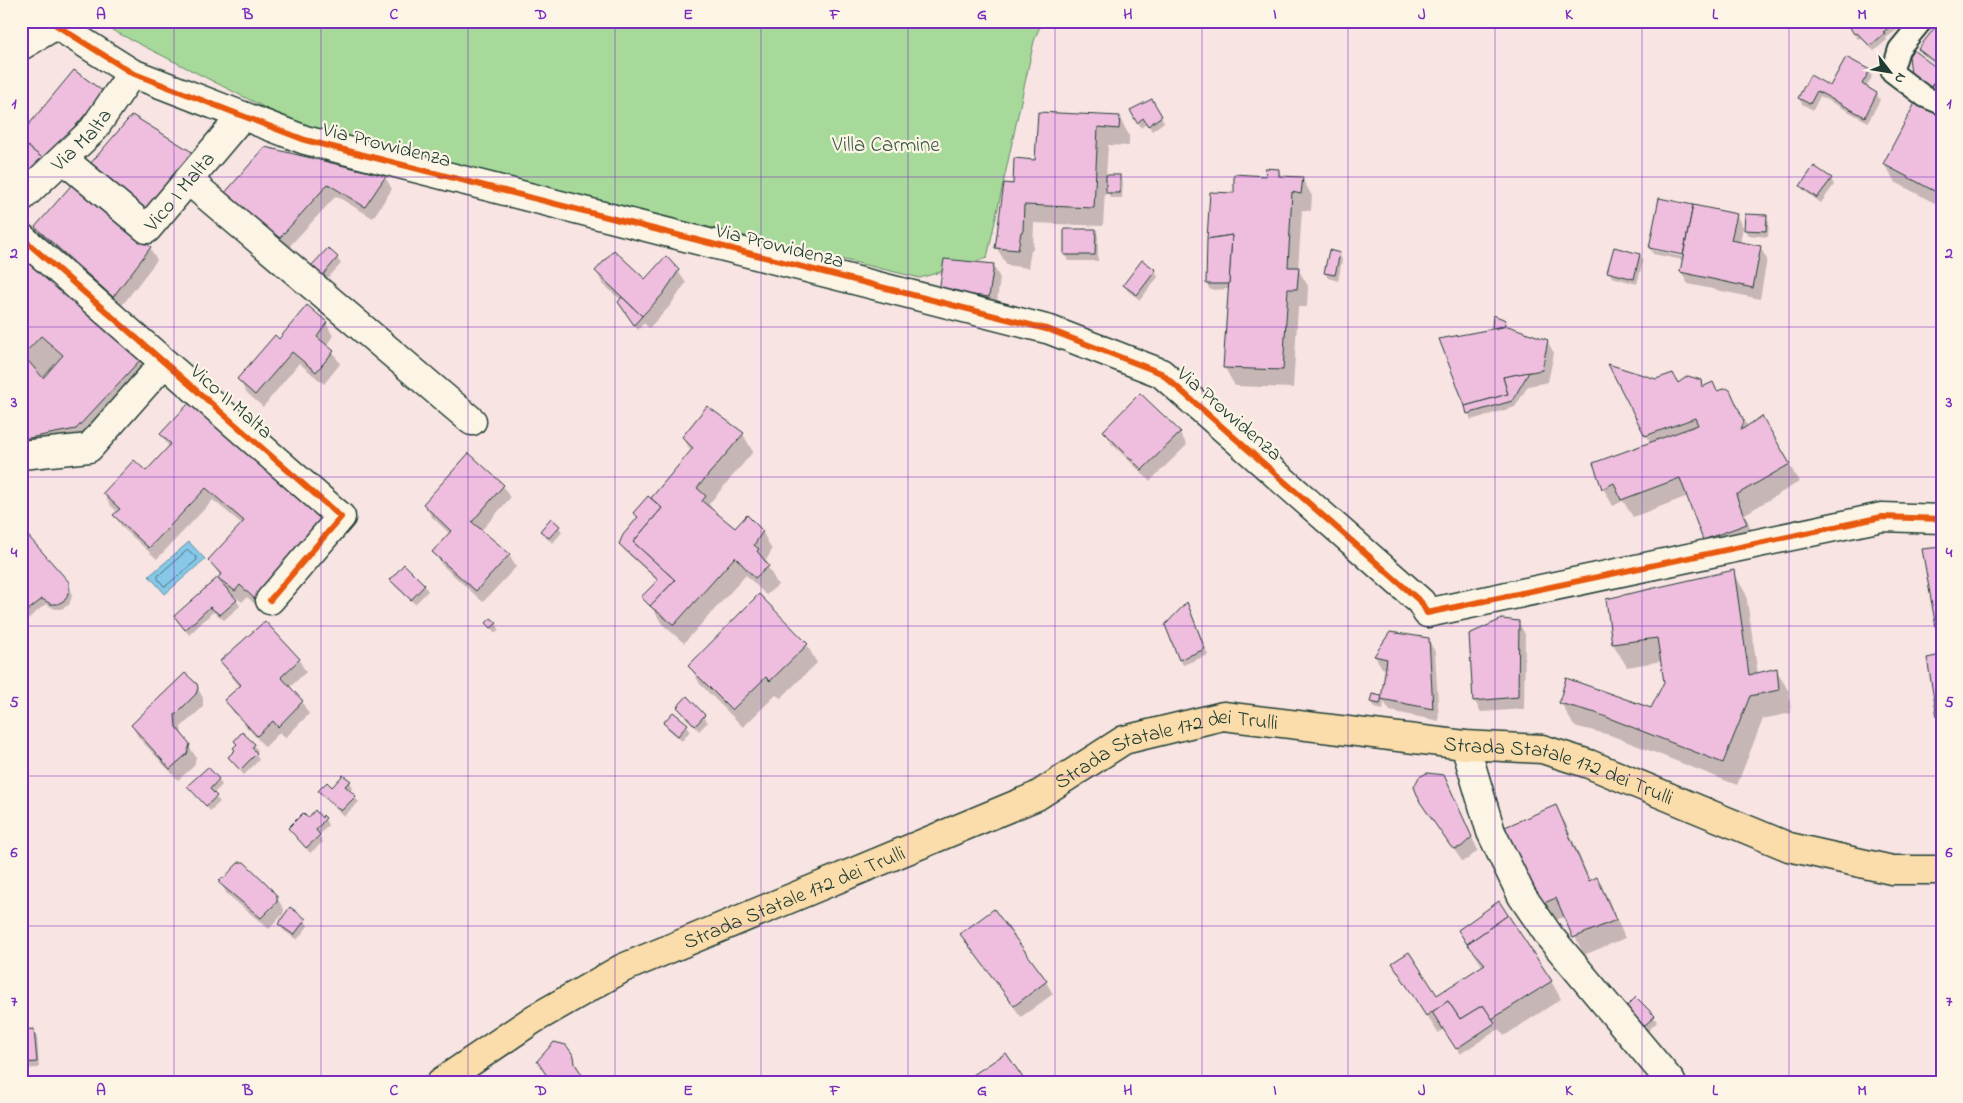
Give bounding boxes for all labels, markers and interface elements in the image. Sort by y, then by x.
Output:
text: A [96,3,106,27]
text: B [242,3,254,27]
text: C [390,3,399,27]
text: D [534,3,547,27]
text: E [683,3,693,27]
text: F [829,3,841,27]
text: G [977,3,987,27]
text: H [1123,3,1133,27]
text: I [1273,3,1277,27]
text: J [1418,3,1426,27]
text: K [1565,3,1574,27]
text: L [1712,3,1719,27]
text: M [1857,3,1867,27]
north arrow [1866,48,1916,98]
text: N [1888,68,1911,87]
text: 1 [11,92,17,116]
text: 1 [1946,92,1952,116]
street label: Via Malta [44,103,120,180]
street label: Via Provvidenza [318,115,454,176]
park label: Villa Carmine [831,131,940,161]
street label: Vico I Malta [137,146,223,240]
street label: Via Provvidenza [711,216,847,277]
text: 2 [9,242,18,266]
text: 2 [1944,242,1953,266]
street label: Vico II Malta [182,357,279,447]
street label: Via Provvidenza [1169,359,1288,469]
text: 3 [10,391,18,415]
text: 3 [1945,391,1953,415]
text: 4 [10,541,18,565]
text: 4 [1945,541,1953,565]
text: 5 [9,691,19,715]
text: 5 [1944,691,1954,715]
street label: Strada Statale 172 dei Trulli [1049,703,1280,798]
street label: Strada Statale 172 dei Trulli [1442,730,1677,814]
street label: Strada Statale 172 dei Trulli [679,839,910,958]
text: 6 [9,841,18,865]
text: 6 [1944,841,1953,865]
text: 7 [11,990,18,1014]
text: 7 [1946,990,1953,1014]
text: A [96,1079,106,1103]
text: B [242,1079,254,1103]
text: C [390,1079,399,1103]
text: D [534,1079,547,1103]
text: E [683,1079,693,1103]
text: F [829,1079,841,1103]
text: G [977,1079,987,1103]
text: H [1123,1079,1133,1103]
text: I [1273,1079,1277,1103]
text: J [1418,1079,1426,1103]
text: K [1565,1079,1574,1103]
text: L [1712,1079,1719,1103]
text: M [1857,1079,1867,1103]

